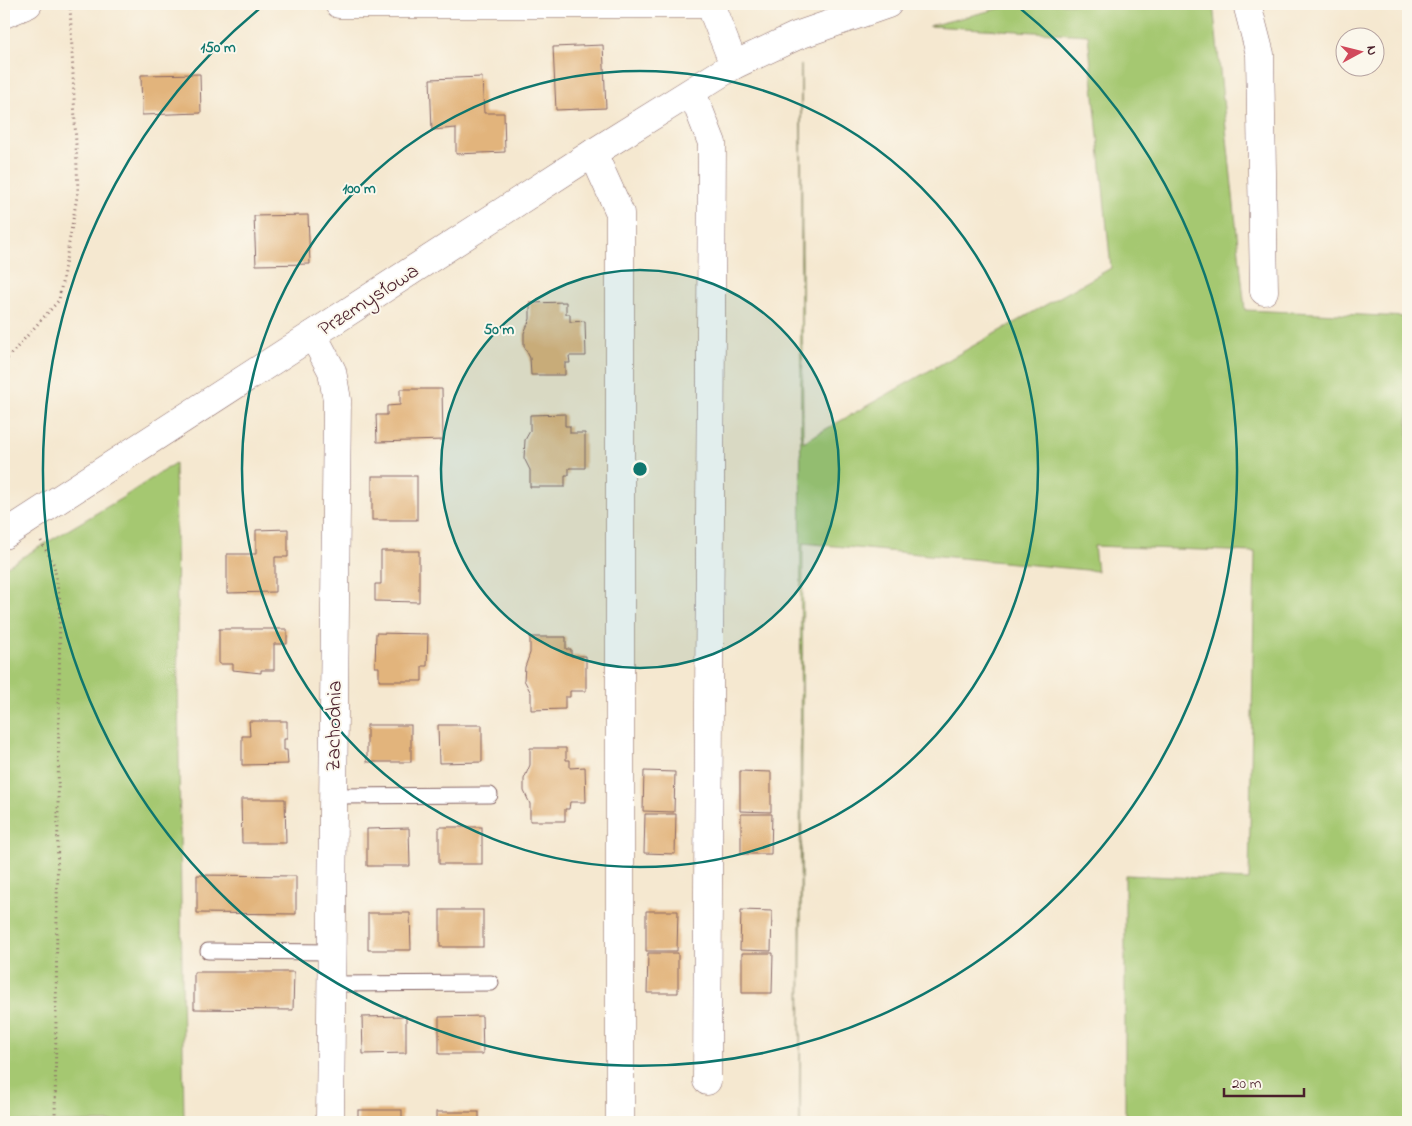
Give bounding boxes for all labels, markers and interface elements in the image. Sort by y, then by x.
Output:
north arrow [1334,28,1384,78]
text: 150 m [200,37,236,59]
text: N [1360,45,1382,57]
text: 100 m [342,178,376,200]
street label: Przemysłowa [313,257,427,346]
text: 50 m [484,319,515,341]
centre of rings [631,460,649,478]
street label: Zachodnia [319,680,351,772]
scale bar [1224,1066,1304,1098]
text: 20 m [1232,1073,1262,1095]

